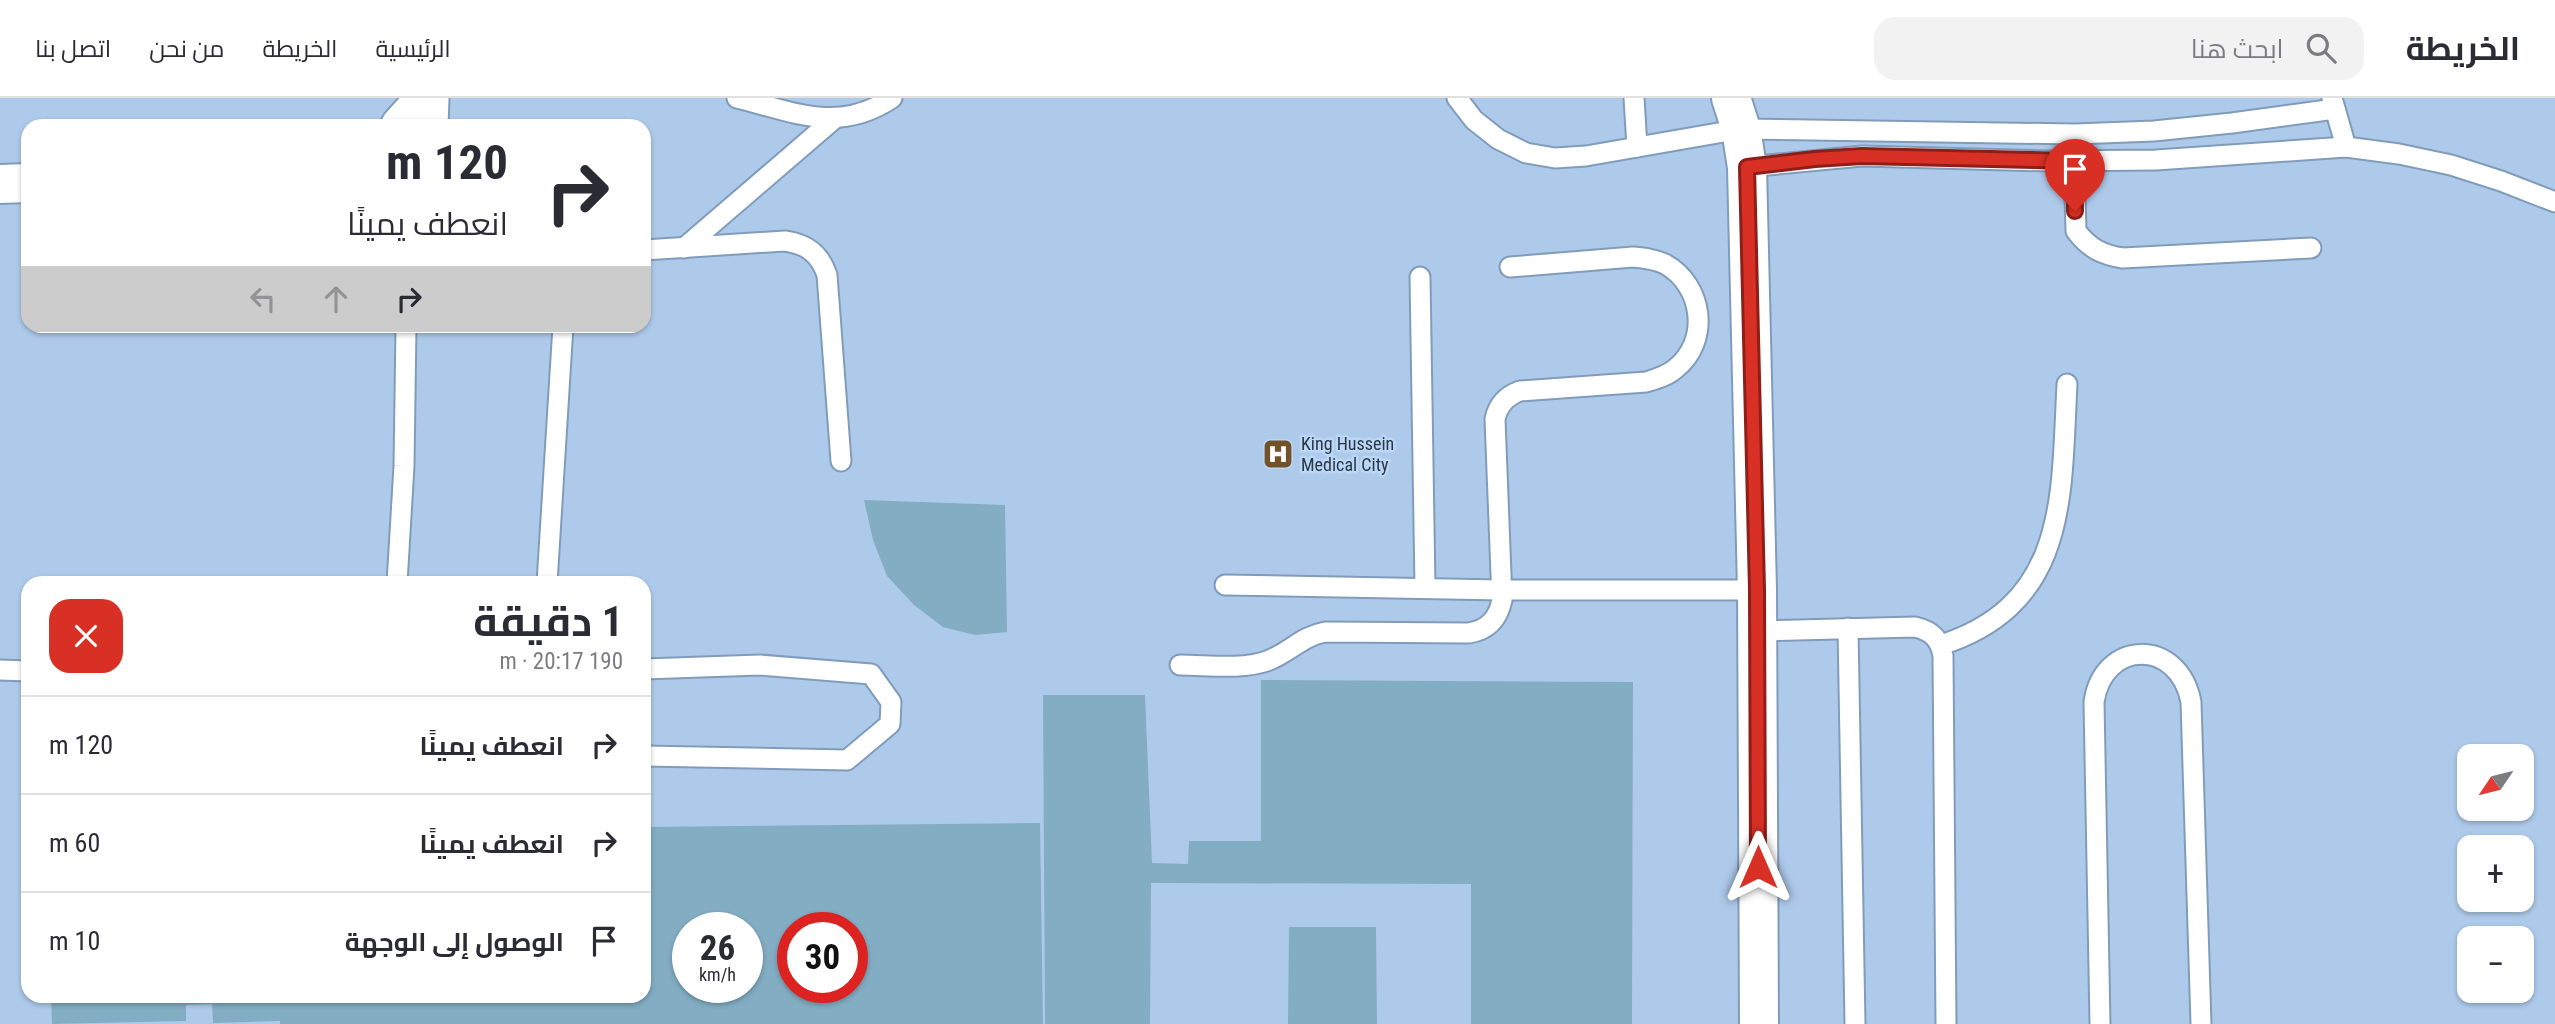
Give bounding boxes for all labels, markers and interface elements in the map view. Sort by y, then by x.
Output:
search box [1874,17,2364,80]
icon: search [2302,29,2340,67]
text: الخريطة [2406,29,2520,68]
text: ابحث هنا [2191,34,2284,64]
text: اتصل بنا [35,35,111,63]
text: من نحن [149,35,225,63]
text: الخريطة [263,35,337,63]
text: الرئيسية [375,35,451,63]
text: 120 m [386,134,508,191]
pin [2045,139,2105,211]
icon: right [532,147,623,238]
icon: arrive [2056,150,2094,188]
text: انعطف يمينًا [347,205,508,243]
icon: left [244,280,282,318]
icon: ahead [317,280,355,318]
icon: right [390,280,428,318]
place label: King Hussein Medical City [1301,433,1394,475]
hospital icon: King Hussein Medical City [1261,437,1295,471]
text: 1 دقيقة [473,597,623,646]
button: close [49,599,123,673]
text: 190 m · 20:17 [499,648,623,675]
icon: right [585,726,623,764]
text: 120 m [49,730,113,760]
text: انعطف يمينًا [419,731,564,761]
north arrow [2457,744,2534,821]
map controls [2457,744,2534,1003]
icon: right [585,824,623,862]
text: 60 m [49,828,100,858]
text: انعطف يمينًا [419,829,564,859]
position arrow [1721,830,1795,904]
button: + [2457,835,2534,912]
speed limit sign: 30 [777,912,868,1003]
icon: arrive [585,922,623,960]
text: 10 m [49,926,100,956]
button: − [2457,926,2534,1003]
text: الوصول إلى الوجهة [345,927,564,957]
text: 26 [700,928,735,969]
text: km/h [699,964,736,985]

